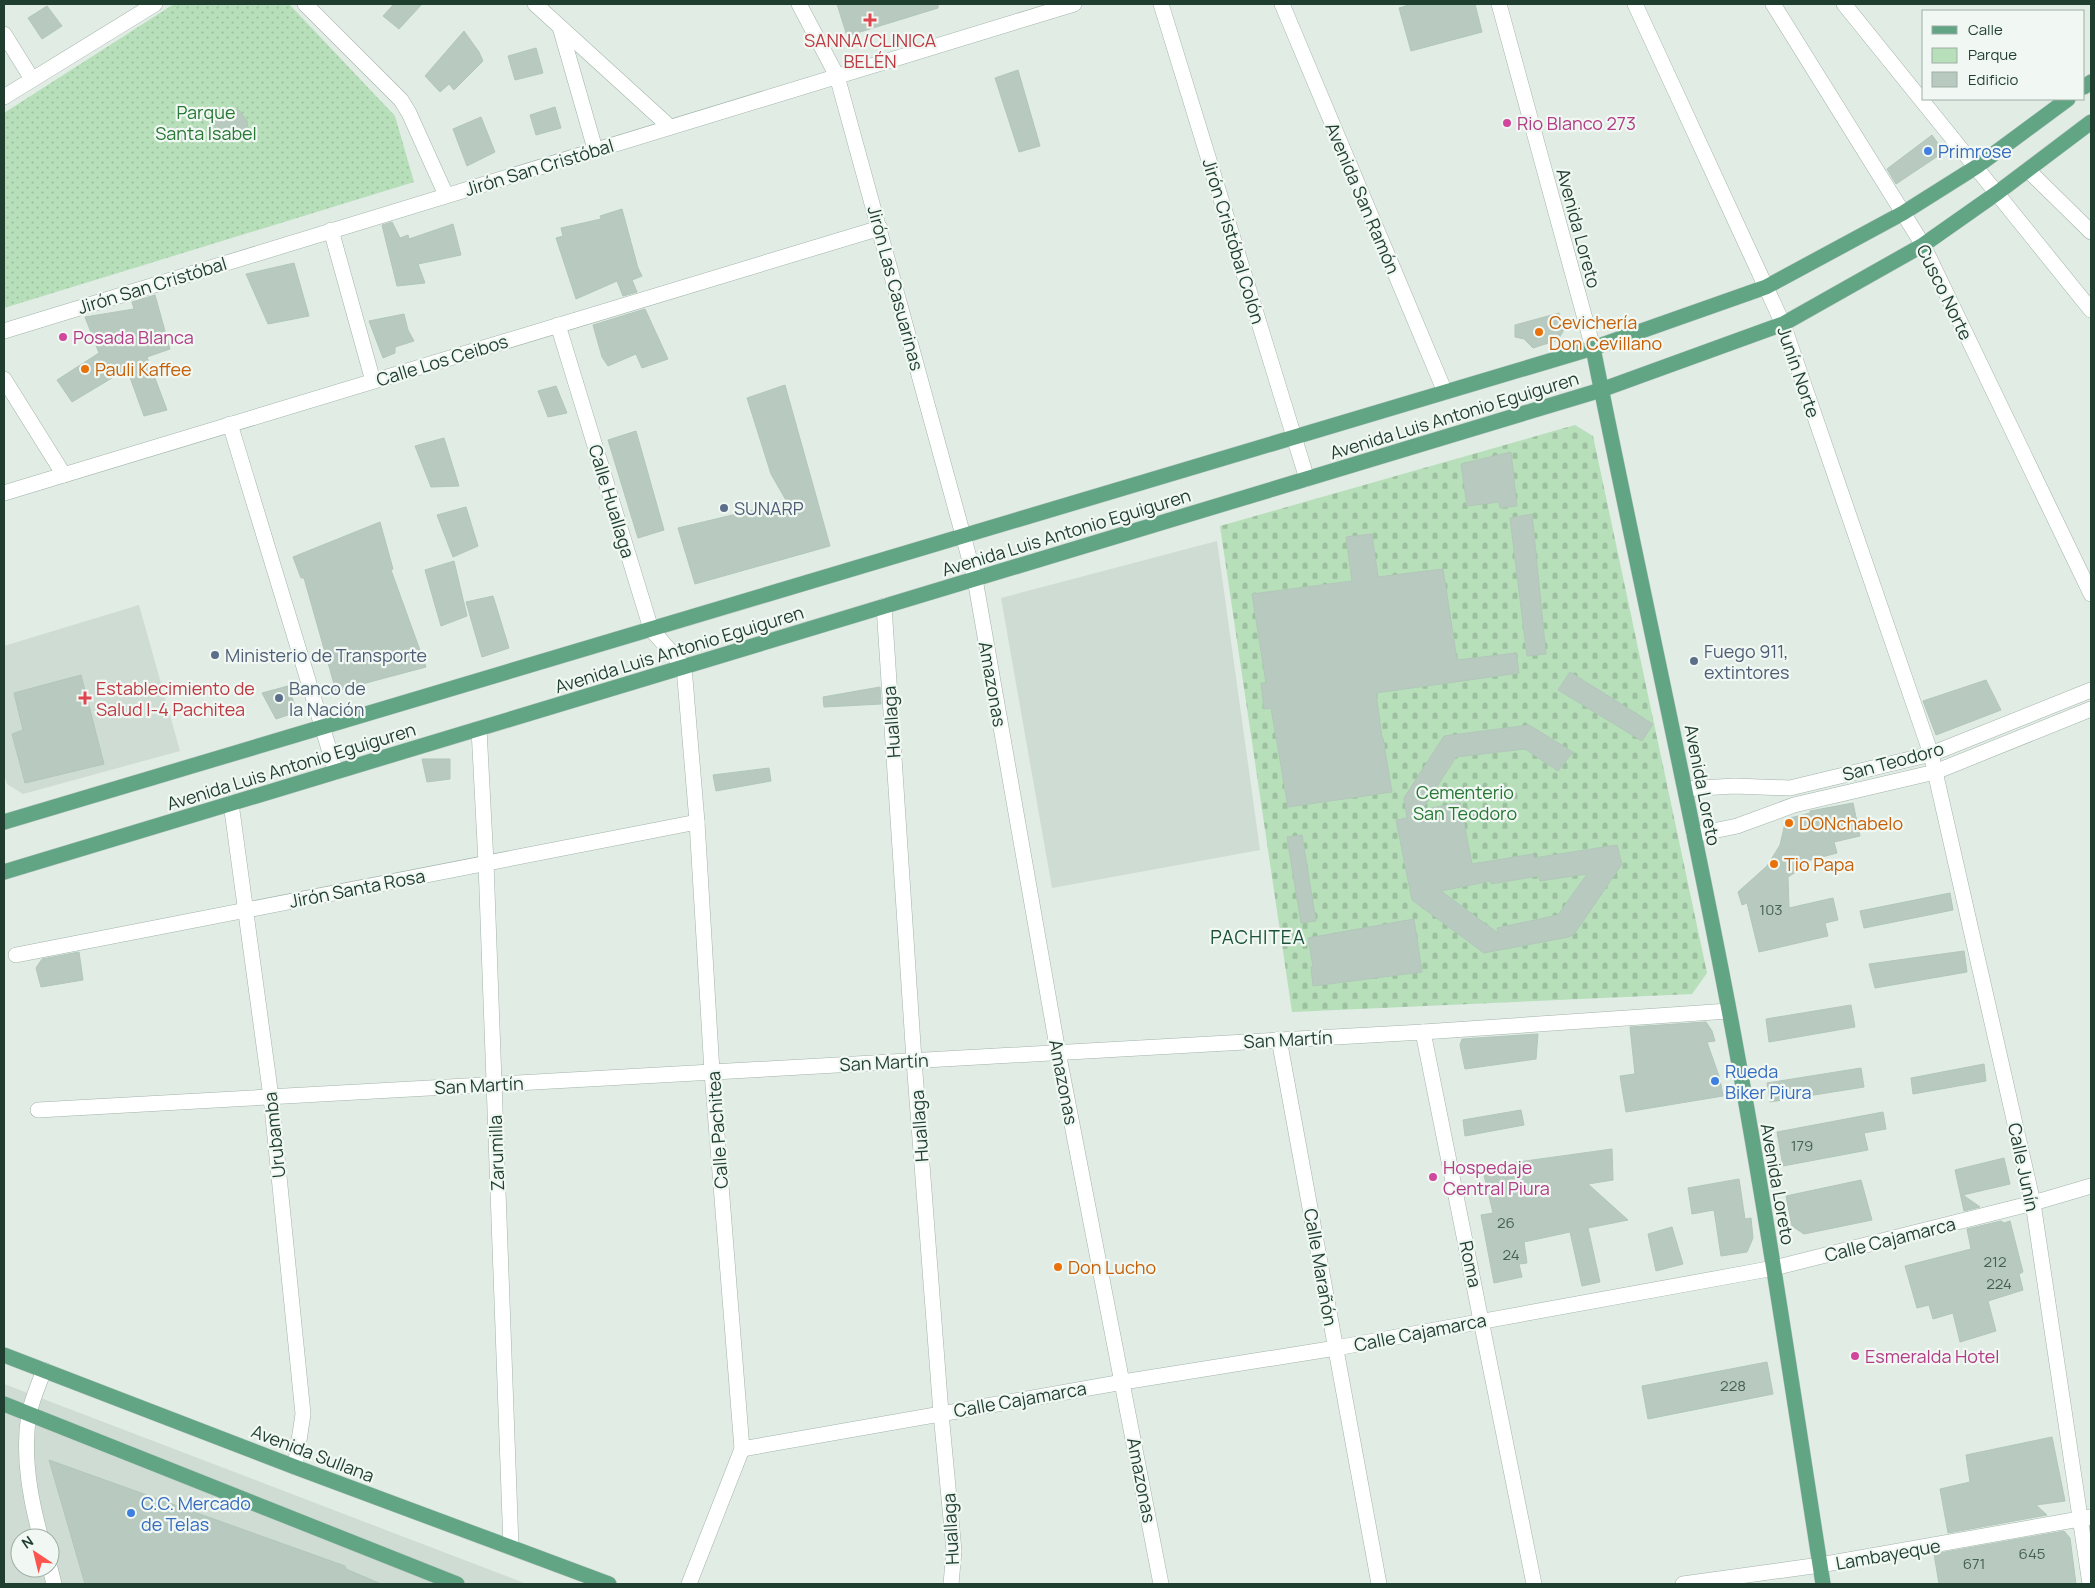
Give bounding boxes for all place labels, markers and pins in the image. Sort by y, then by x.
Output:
marker: SANNA/CLINICA BELÉN [863,13,877,27]
place label: SANNA/CLINICA BELÉN [804,28,937,73]
place label: Rio Blanco 273 [1517,111,1636,135]
marker: Rio Blanco 273 [1501,117,1513,129]
place label: Primrose [1938,139,2012,163]
marker: Primrose [1922,145,1934,157]
place label: Cevichería Don Cevillano [1549,310,1662,355]
place label: Posada Blanca [73,325,194,349]
marker: Cevichería Don Cevillano [1533,326,1545,338]
marker: Posada Blanca [57,331,69,343]
place label: Pauli Kaffee [95,357,191,381]
marker: Pauli Kaffee [79,363,91,375]
place label: SUNARP [734,496,804,520]
marker: SUNARP [718,502,730,514]
place label: Fuego 911, extintores [1704,639,1790,684]
place label: Ministerio de Transporte [225,643,427,667]
marker: Ministerio de Transporte [209,649,221,661]
marker: Fuego 911, extintores [1688,655,1700,667]
place label: Establecimiento de Salud I-4 Pachitea [96,676,255,721]
place label: Banco de la Nación [289,676,366,721]
marker: Establecimiento de Salud I-4 Pachitea [78,691,92,705]
marker: Banco de la Nación [273,692,285,704]
place label: DONchabelo [1799,811,1903,835]
marker: DONchabelo [1783,817,1795,829]
place label: Tio Papa [1784,852,1854,876]
marker: Tio Papa [1768,858,1780,870]
place label: Rueda Biker Piura [1725,1059,1812,1104]
marker: Rueda Biker Piura [1709,1075,1721,1087]
place label: Hospedaje Central Piura [1443,1155,1550,1200]
marker: Hospedaje Central Piura [1427,1171,1439,1183]
place label: Don Lucho [1068,1255,1156,1279]
marker: Don Lucho [1052,1261,1064,1273]
place label: Esmeralda Hotel [1865,1344,2000,1368]
marker: Esmeralda Hotel [1849,1350,1861,1362]
place label: C.C. Mercado de Telas [141,1491,251,1536]
marker: C.C. Mercado de Telas [125,1507,137,1519]

